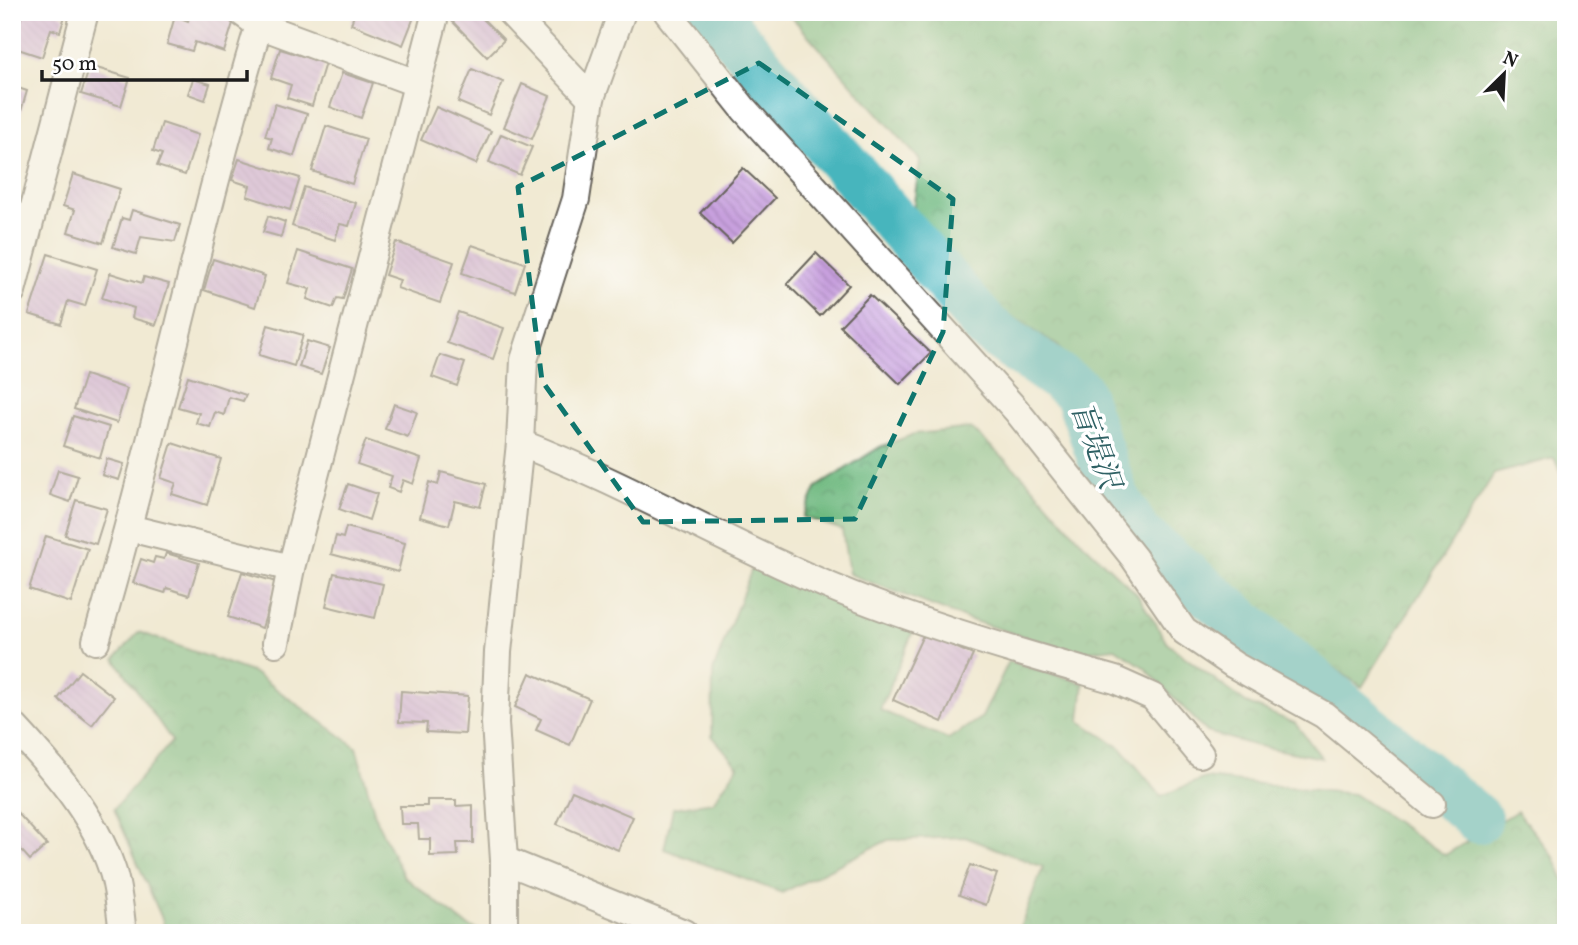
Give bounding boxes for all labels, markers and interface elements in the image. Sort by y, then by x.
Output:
scale bar [42,38,247,82]
north arrow [1470,38,1540,108]
text: N [1499,46,1522,75]
text: 50 m [52,50,97,79]
water label: 盲堤沢 [1059,396,1131,499]

